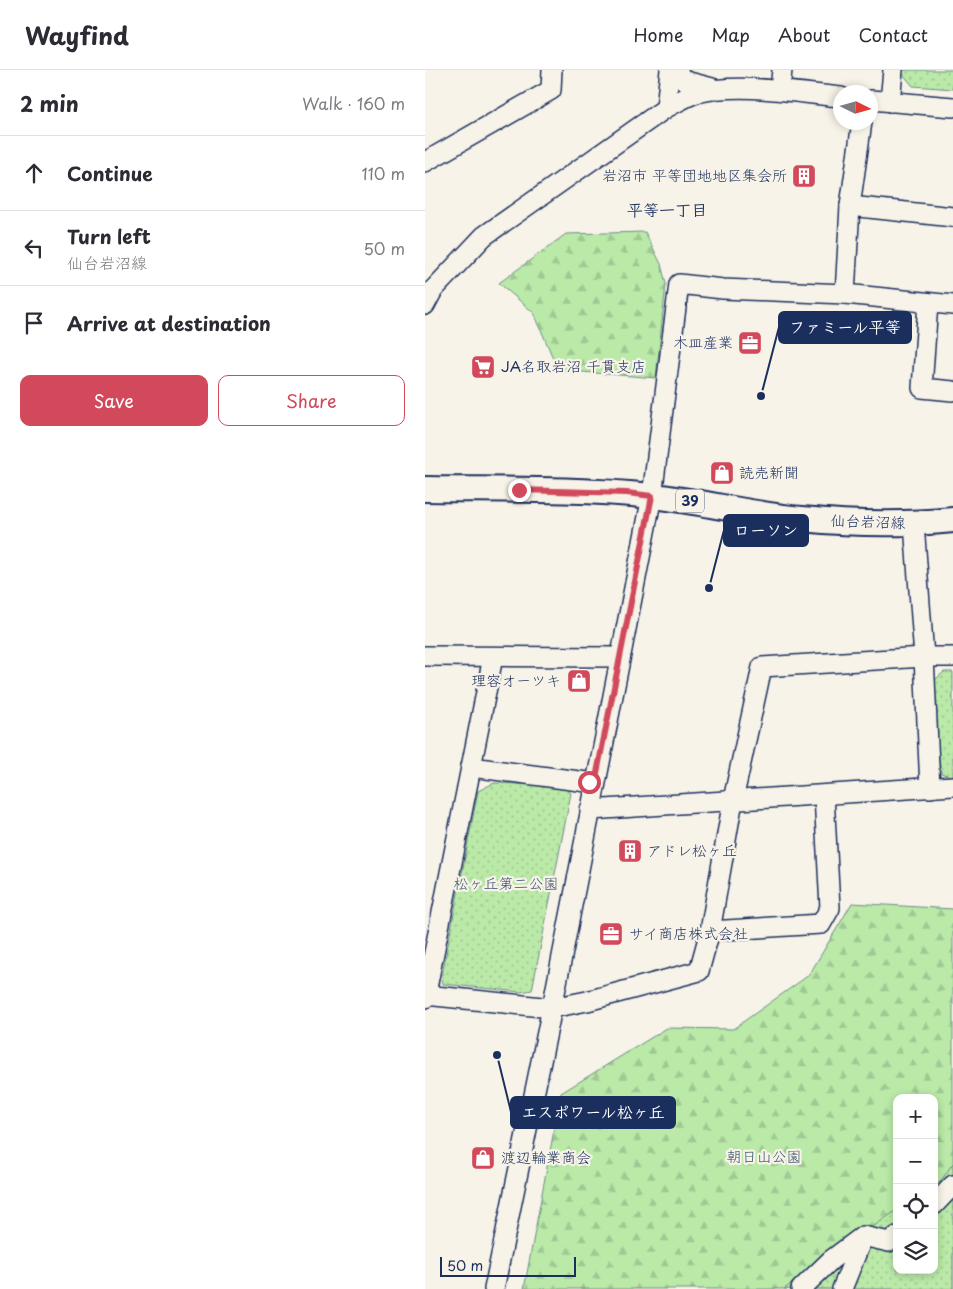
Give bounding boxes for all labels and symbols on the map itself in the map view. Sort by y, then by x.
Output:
north arrow [833,85,878,130]
place label: 岩沼市 平等団地地区集会所 [602,163,787,186]
building icon: 岩沼市 平等団地地区集会所 [791,163,817,189]
district label: 平等一丁目 [627,197,707,221]
callout: ファミール平等 [779,312,911,343]
text: ファミール平等 [789,314,901,338]
place label: 木皿産業 [673,330,733,353]
office icon: 木皿産業 [737,330,763,356]
supermarket icon: JA名取岩沼 千貫支店 [470,354,496,380]
place label: JA名取岩沼 千貫支店 [501,354,646,377]
shop icon: 読売新聞 [709,460,735,486]
place label: 読売新聞 [739,460,799,483]
route end [508,479,531,502]
road number: 39 [676,490,704,512]
street label: 仙台岩沼線 [830,508,906,533]
callout: ローソン [724,515,808,546]
text: ローソン [734,517,798,541]
place label: 理容オーツキ [471,668,561,691]
shop icon: 理容オーツキ [566,668,592,694]
route start [578,771,601,794]
building icon: アドレ松ヶ丘 [617,838,643,864]
place label: アドレ松ヶ丘 [647,838,737,861]
park label: 松ヶ丘第二公園 [453,871,559,894]
office icon: サイ商店株式会社 [598,921,624,947]
place label: サイ商店株式会社 [629,921,748,944]
callout: エスポワール松ヶ丘 [511,1097,675,1128]
text: エスポワール松ヶ丘 [521,1099,665,1123]
park label: 朝日山公園 [726,1144,802,1167]
shop icon: 渡辺輪業商会 [470,1145,496,1171]
place label: 渡辺輪業商会 [501,1145,591,1168]
scale bar [440,1254,576,1277]

